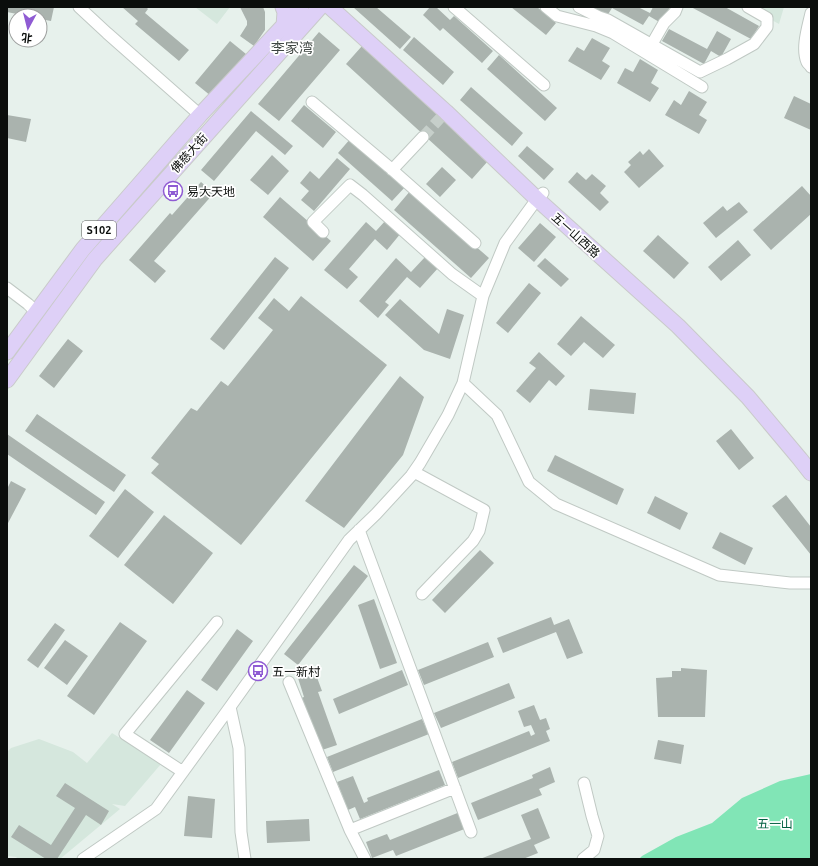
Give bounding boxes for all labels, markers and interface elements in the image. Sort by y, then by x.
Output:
north arrow [8,8,48,48]
text: 北 [21,31,33,45]
district label: 李家湾 [271,40,313,56]
street label: 佛慈大街 [168,131,210,175]
bus stop icon: 易大天地 [162,180,184,202]
place label: 易大天地 [187,185,235,198]
street label: 五一山西路 [549,210,603,260]
road number: S102 [82,221,116,239]
bus stop icon: 五一新村 [247,660,269,682]
place label: 五一新村 [272,665,321,678]
park label: 五一山 [757,817,793,830]

